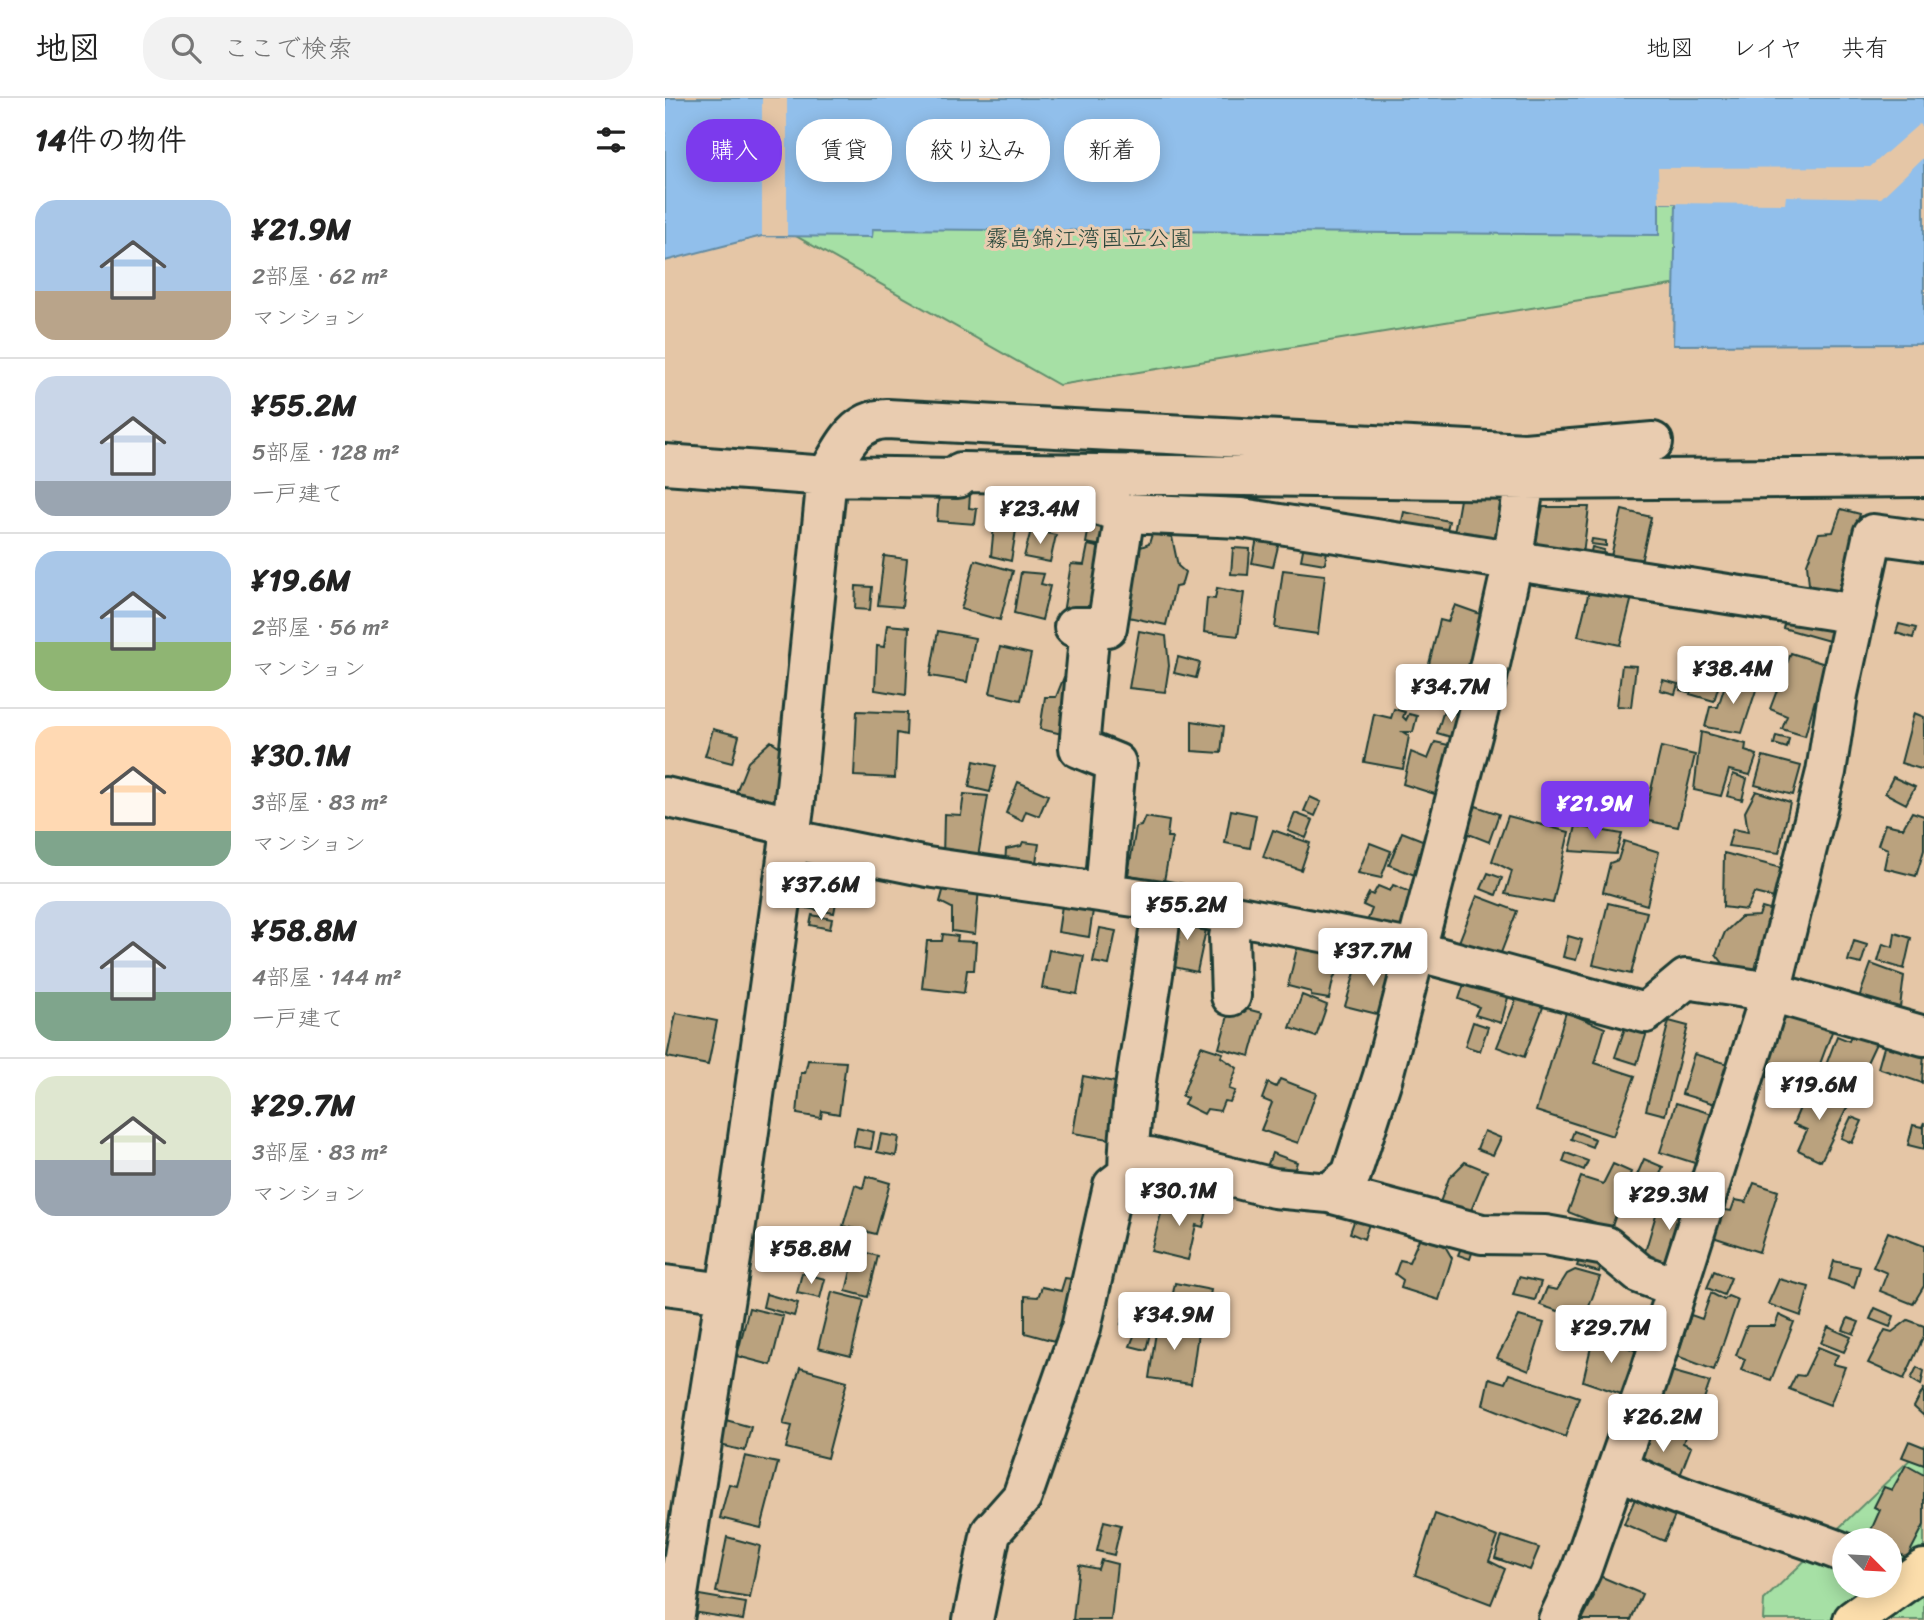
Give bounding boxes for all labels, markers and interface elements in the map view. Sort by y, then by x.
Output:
search box [143,17,633,80]
text: 地図 [35,19,101,77]
text: ここで検索 [223,25,353,71]
text: 地図 [1646,27,1694,69]
text: レイヤ [1732,27,1803,69]
text: 共有 [1841,27,1889,69]
icon: search [167,29,205,67]
text: 14件の物件 [35,113,187,167]
chip: 購入 [686,119,782,182]
chip: 賃貸 [796,119,892,182]
chip: 絞り込み [906,119,1050,182]
chip: 新着 [1064,119,1160,182]
icon: filters [592,121,630,159]
text: ¥21.9M [252,202,351,256]
park label: 霧島錦江湾国立公園 [986,218,1193,259]
icon: home [91,228,175,312]
text: 2部屋 · 62 m² [252,256,388,297]
text: マンション [252,297,366,338]
text: ¥55.2M [252,378,356,432]
icon: home [91,404,175,488]
text: 5部屋 · 128 m² [252,432,400,473]
text: 一戸建て [252,473,344,514]
pin: ¥23.4M [983,486,1097,546]
text: ¥23.4M [1001,488,1079,529]
text: ¥19.6M [252,553,351,607]
icon: home [91,579,175,663]
text: 2部屋 · 56 m² [252,607,389,648]
pin: ¥38.4M [1676,646,1790,706]
text: マンション [252,648,366,689]
text: ¥38.4M [1693,648,1773,689]
pin: ¥34.7M [1394,664,1508,724]
text: ¥34.7M [1412,666,1490,707]
text: ¥30.1M [252,728,351,782]
icon: home [91,754,175,838]
text: 3部屋 · 83 m² [252,782,388,823]
pin: ¥21.9M [1538,782,1652,841]
text: ¥21.9M [1557,783,1633,824]
text: マンション [252,823,366,864]
pin: ¥37.6M [764,862,878,922]
text: ¥37.6M [782,864,860,905]
pin: ¥55.2M [1130,882,1244,942]
text: ¥55.2M [1147,884,1227,925]
text: ¥58.8M [252,903,357,957]
pin: ¥37.7M [1316,928,1430,988]
icon: home [91,929,175,1013]
text: ¥37.7M [1334,930,1412,971]
text: 4部屋 · 144 m² [252,957,402,998]
text: 一戸建て [252,998,344,1039]
pin: ¥19.6M [1762,1062,1876,1122]
text: ¥19.6M [1781,1064,1857,1105]
text: ¥29.7M [252,1078,355,1132]
icon: home [91,1104,175,1188]
text: 3部屋 · 83 m² [252,1132,388,1173]
pin: ¥30.1M [1122,1168,1236,1228]
text: ¥30.1M [1141,1170,1217,1211]
pin: ¥29.3M [1612,1172,1726,1232]
text: マンション [252,1173,366,1214]
text: ¥29.3M [1630,1174,1708,1215]
pin: ¥58.8M [754,1226,868,1286]
text: ¥58.8M [771,1228,851,1269]
pin: ¥34.9M [1117,1292,1231,1352]
text: ¥34.9M [1134,1294,1214,1335]
pin: ¥29.7M [1554,1306,1668,1365]
text: ¥29.7M [1571,1307,1651,1348]
pin: ¥26.2M [1606,1394,1720,1454]
text: ¥26.2M [1624,1396,1702,1437]
north arrow [1832,1528,1902,1598]
map controls [1832,1528,1902,1598]

